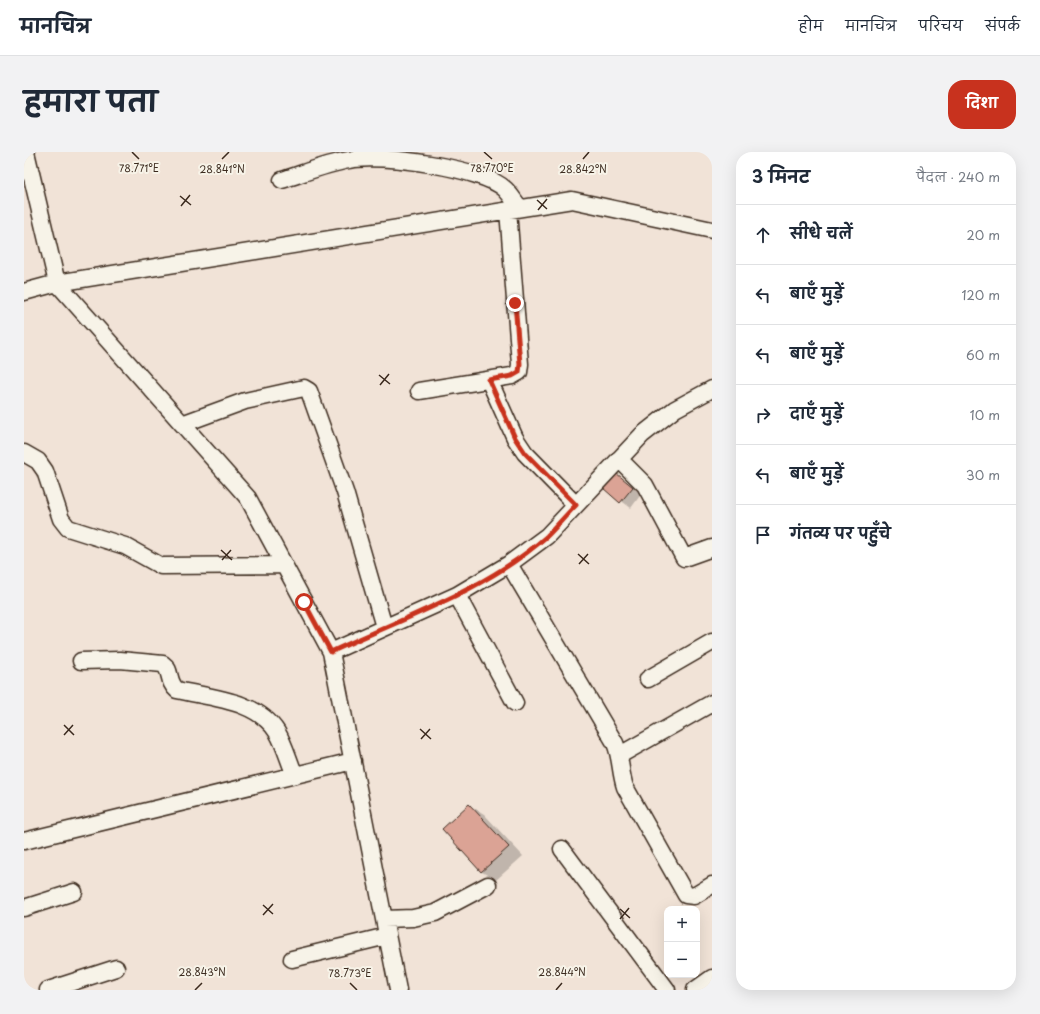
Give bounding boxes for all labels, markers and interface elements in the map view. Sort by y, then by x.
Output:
text: मानचित्र [20,11,91,39]
text: होम [799,15,823,36]
text: मानचित्र [845,15,897,36]
text: परिचय [919,15,963,36]
text: संपर्क [985,15,1020,36]
text: हमारा पता [24,79,157,122]
button: दिशा [948,80,1016,129]
text: 78.771°E [119,160,159,175]
text: 78.770°E [470,160,514,175]
text: 28.841°N [199,161,245,176]
text: 28.842°N [559,161,607,176]
text: 3 मिनट [752,163,810,189]
text: पैदल · 240 m [916,167,1000,186]
text: सीधे चलें [790,221,852,244]
icon: ahead [752,224,774,246]
text: 20 m [966,225,1000,244]
text: बाएँ मुड़ें [790,281,844,304]
icon: left [752,284,774,306]
text: 120 m [961,285,1000,304]
route end [506,294,524,312]
text: बाएँ मुड़ें [790,341,844,364]
icon: left [752,344,774,366]
text: 60 m [966,345,1000,364]
text: दाएँ मुड़ें [790,401,843,424]
icon: right [752,404,774,426]
text: 10 m [970,405,1000,424]
text: बाएँ मुड़ें [790,461,844,484]
icon: left [752,464,774,486]
text: 30 m [966,465,1000,484]
text: गंतव्य पर पहुँचे [790,521,891,544]
icon: arrive [752,524,774,546]
route start [295,593,313,611]
map controls [664,906,700,978]
button: + [664,906,700,942]
button: − [664,942,700,978]
text: 28.843°N [178,964,226,979]
text: 28.844°N [538,964,586,979]
text: 78.773°E [329,965,371,980]

